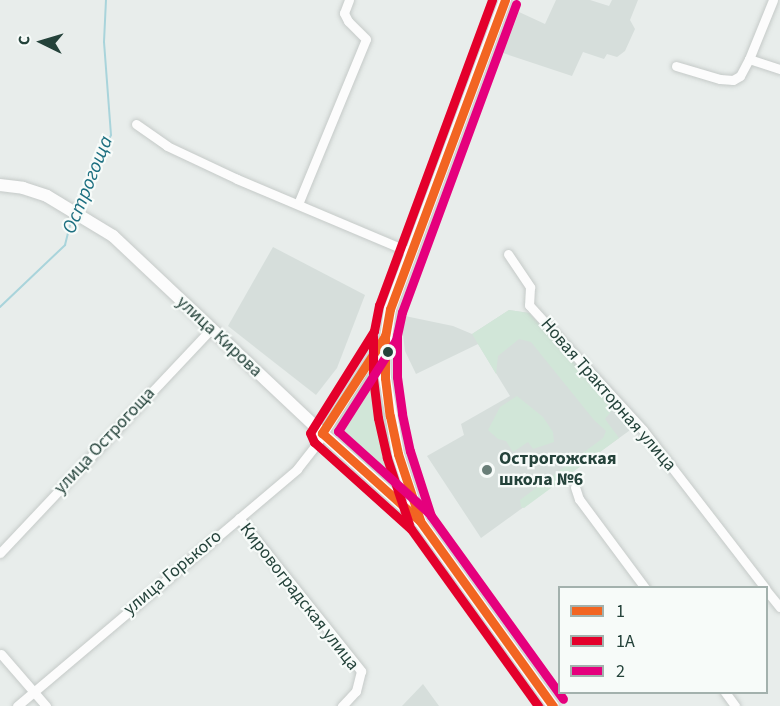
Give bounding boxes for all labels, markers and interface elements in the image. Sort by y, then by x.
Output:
north arrow [12,12,72,72]
text: С [13,35,35,46]
water label: Острогоща [58,133,118,237]
street label: улица Кирова [172,292,266,382]
street label: Новая Тракторная улица [536,314,680,476]
unlabelled marker [382,346,394,358]
street label: улица Острогоща [50,383,160,499]
place label: Острогожская школа №6 [499,449,617,492]
marker: Острогожская школа №6 [480,463,494,477]
street label: Кировоградская улица [235,519,363,675]
street label: улица Горького [120,526,226,620]
legend [558,586,768,694]
text: 1 [616,599,625,624]
text: 1А [616,629,635,654]
text: 2 [616,659,625,684]

